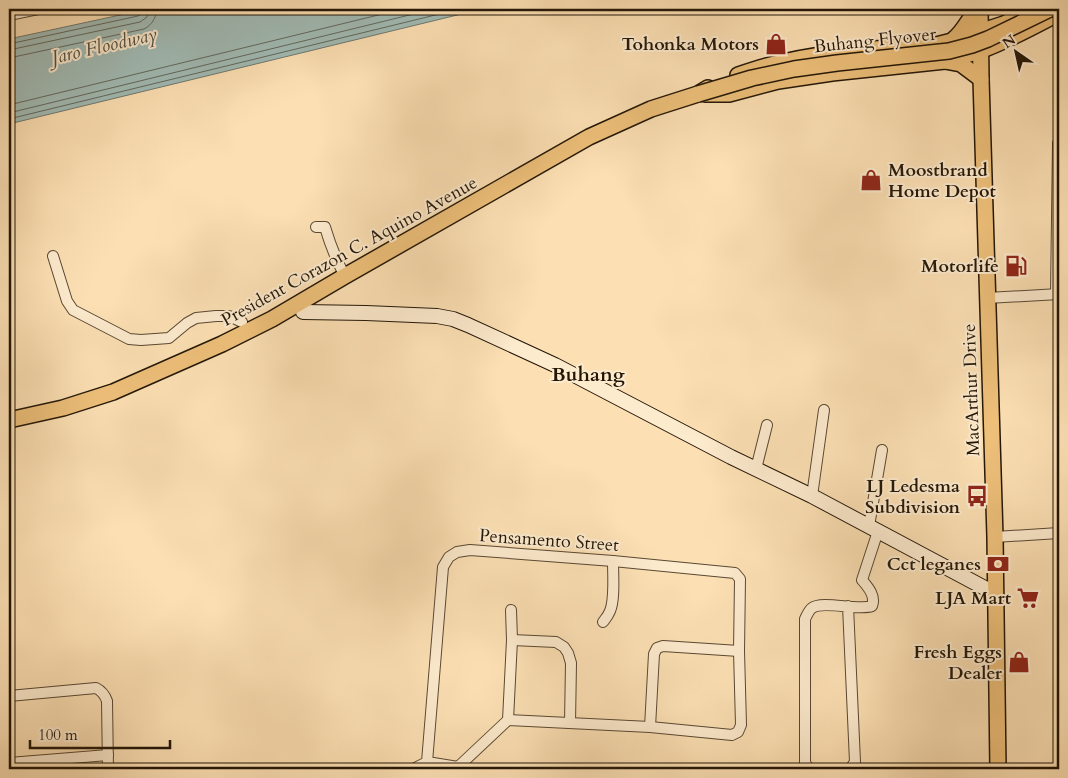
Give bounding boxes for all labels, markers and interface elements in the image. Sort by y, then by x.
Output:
water label: Jaro Floodway [45,21,160,72]
street label: Buhang Flyover [813,22,938,59]
north arrow [990,28,1040,78]
text: N [999,30,1019,53]
shop icon: Tohonka Motors [763,31,789,57]
place label: Tohonka Motors [621,32,759,57]
place label: Moostbrand Home Depot [888,158,996,204]
shop icon: Moostbrand Home Depot [858,167,884,193]
street label: President Corazon C. Aquino Avenue [217,170,482,333]
fuel station icon: Motorlife [1003,253,1029,279]
place label: Motorlife [921,254,999,279]
street label: MacArthur Drive [957,323,986,457]
district label: Buhang [551,361,625,388]
place label: LJ Ledesma Subdivision [865,474,960,520]
bus stop icon: LJ Ledesma Subdivision [964,483,990,509]
street label: Pensamento Street [478,523,620,558]
bank icon: Cct leganes [985,551,1011,577]
place label: Cct leganes [887,552,981,577]
supermarket icon: LJA Mart [1015,585,1041,611]
place label: LJA Mart [935,586,1012,611]
place label: Fresh Eggs Dealer [914,640,1003,686]
shop icon: Fresh Eggs Dealer [1006,649,1032,675]
scale bar [30,718,170,750]
text: 100 m [38,725,78,745]

